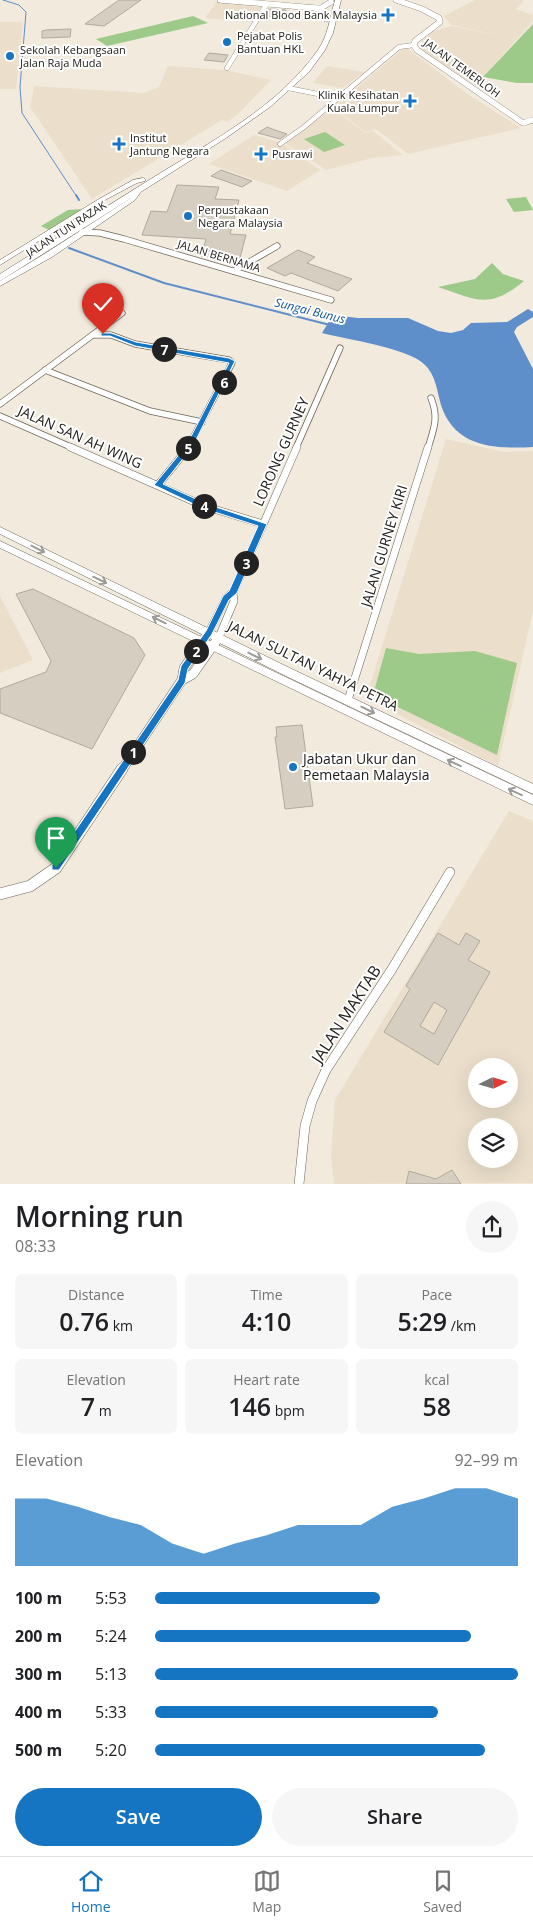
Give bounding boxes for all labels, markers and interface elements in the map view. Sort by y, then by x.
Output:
place label: National Blood Bank Malaysia [225,7,377,22]
marker: National Blood Bank Malaysia [381,8,395,22]
place label: Pejabat Polis Bantuan HKL [237,28,304,56]
street label: JALAN TEMERLOH [420,34,504,100]
marker: Pejabat Polis Bantuan HKL [221,36,233,48]
place label: Sekolah Kebangsaan Jalan Raja Muda [19,42,126,70]
marker: Sekolah Kebangsaan Jalan Raja Muda [4,50,16,62]
place label: Klinik Kesihatan Kuala Lumpur [318,87,400,115]
marker: Klinik Kesihatan Kuala Lumpur [403,94,417,108]
place label: Institut Jantung Negara [129,130,209,158]
marker: Institut Jantung Negara [112,137,126,151]
place label: Pusrawi [272,146,313,161]
marker: Pusrawi [254,147,268,161]
street label: JALAN TUN RAZAK [22,197,109,261]
place label: Perpustakaan Negara Malaysia [198,202,283,230]
marker: Perpustakaan Negara Malaysia [182,210,194,222]
street label: JALAN BERNAMA [175,236,262,275]
pin [82,283,124,334]
icon: check [89,290,117,318]
water label: Sungai Bunus [273,294,347,327]
pin: 7 [152,336,176,362]
text: 7 [160,340,169,359]
pin: 6 [212,370,236,394]
text: 6 [220,373,229,392]
street label: LORONG GURNEY [248,394,313,509]
street label: JALAN SAN AH WING [13,400,145,472]
pin: 5 [176,436,200,460]
text: 5 [184,439,193,458]
street label: JALAN GURNEY KIRI [355,482,411,611]
pin: 4 [192,494,216,518]
text: 4 [200,497,209,516]
one-way arrow [30,545,45,554]
pin: 3 [234,550,258,576]
text: 3 [242,554,251,573]
one-way arrow [92,576,107,585]
one-way arrow [152,615,167,624]
street label: JALAN SULTAN YAHYA PETRA [223,615,402,715]
pin: 2 [184,638,208,664]
text: 2 [192,642,201,661]
one-way arrow [248,651,263,661]
one-way arrow [360,706,375,715]
pin: 1 [120,740,146,764]
text: 1 [129,743,138,762]
place label: Jabatan Ukur dan Pemetaan Malaysia [301,749,430,784]
one-way arrow [447,758,462,767]
marker: Jabatan Ukur dan Pemetaan Malaysia [287,761,299,773]
one-way arrow [508,787,523,797]
pin [35,817,77,868]
icon: arrive [42,824,70,852]
street label: JALAN MAKTAB [305,961,386,1069]
north arrow [468,1058,518,1108]
map controls [468,1058,518,1168]
button: layers [468,1118,518,1168]
text: Morning run [15,1197,184,1235]
button: share [466,1201,518,1253]
text: 08:33 [15,1235,56,1257]
text: Distance [68,1285,124,1304]
text: Time [250,1285,283,1304]
text: Pace [421,1285,452,1304]
text: 0.76 [59,1304,109,1338]
text: 4:10 [242,1304,291,1338]
text: 5:29 [397,1304,447,1338]
text: km [109,1316,133,1335]
text: /km [447,1316,476,1335]
text: Elevation [66,1370,126,1389]
text: Heart rate [233,1370,300,1389]
text: kcal [424,1370,450,1389]
text: 7 [81,1389,95,1423]
text: 146 [228,1389,271,1423]
text: 58 [423,1389,451,1423]
text: m [95,1401,112,1420]
text: bpm [271,1401,305,1420]
text: Elevation [15,1449,83,1471]
text: 92–99 m [454,1449,518,1471]
text: 100 m [15,1587,62,1609]
text: 5:53 [95,1587,127,1609]
text: 200 m [15,1625,62,1647]
text: 5:24 [95,1625,127,1647]
text: 300 m [15,1663,62,1685]
text: 5:13 [95,1663,127,1685]
text: 400 m [15,1701,62,1723]
text: 5:33 [95,1701,127,1723]
text: 500 m [15,1739,62,1761]
text: 5:20 [95,1739,127,1761]
button: Save [15,1788,262,1846]
button: Share [272,1788,518,1846]
tab: Home [71,1867,111,1916]
tab: Map [252,1867,281,1916]
tab: Saved [423,1867,462,1916]

